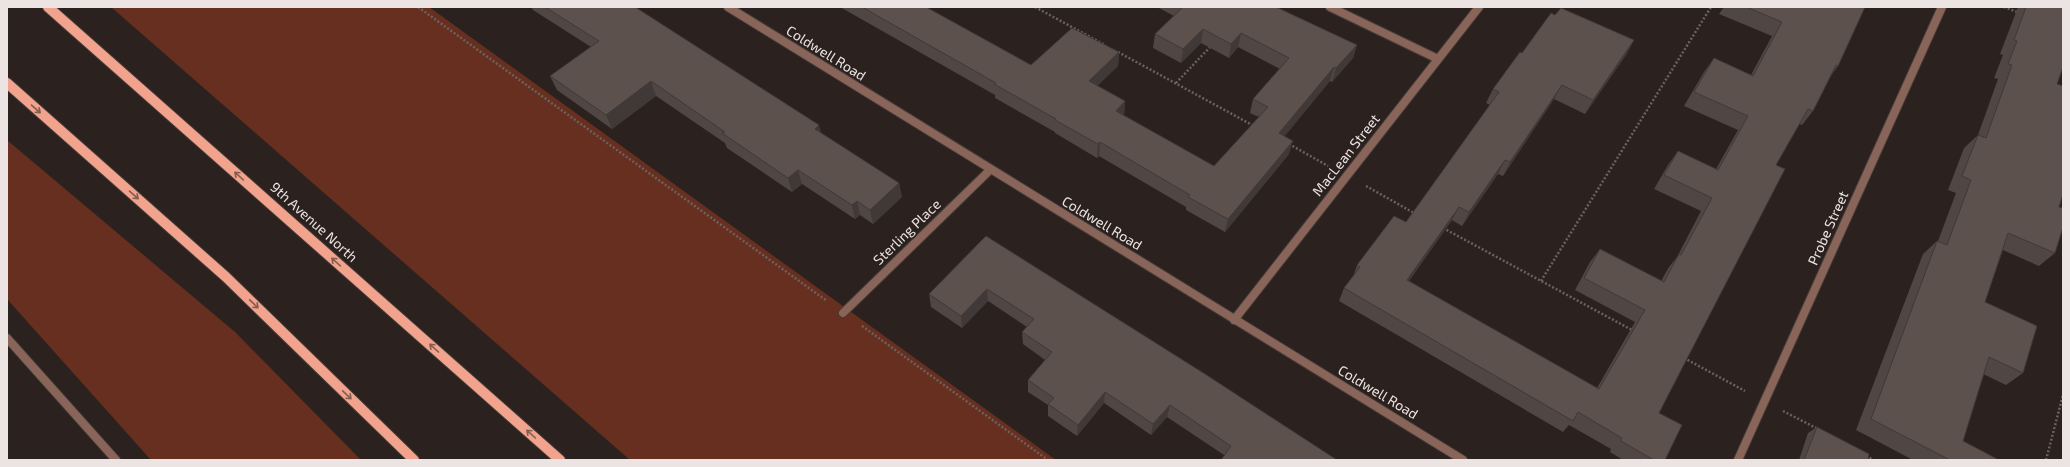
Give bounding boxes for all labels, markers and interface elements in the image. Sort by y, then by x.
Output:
street label: Coldwell Road [783,21,869,84]
one-way arrow [31,104,41,113]
street label: MacLean Street [1308,110,1383,199]
one-way arrow [234,171,244,180]
street label: 9th Avenue North [267,178,361,265]
street label: Probe Street [1804,188,1851,267]
one-way arrow [129,190,139,200]
street label: Coldwell Road [1059,192,1145,253]
street label: Sterling Place [869,195,944,268]
one-way arrow [331,257,342,266]
one-way arrow [249,299,259,309]
one-way arrow [429,343,439,353]
street label: Coldwell Road [1335,361,1421,422]
one-way arrow [342,390,352,399]
one-way arrow [526,429,536,439]

